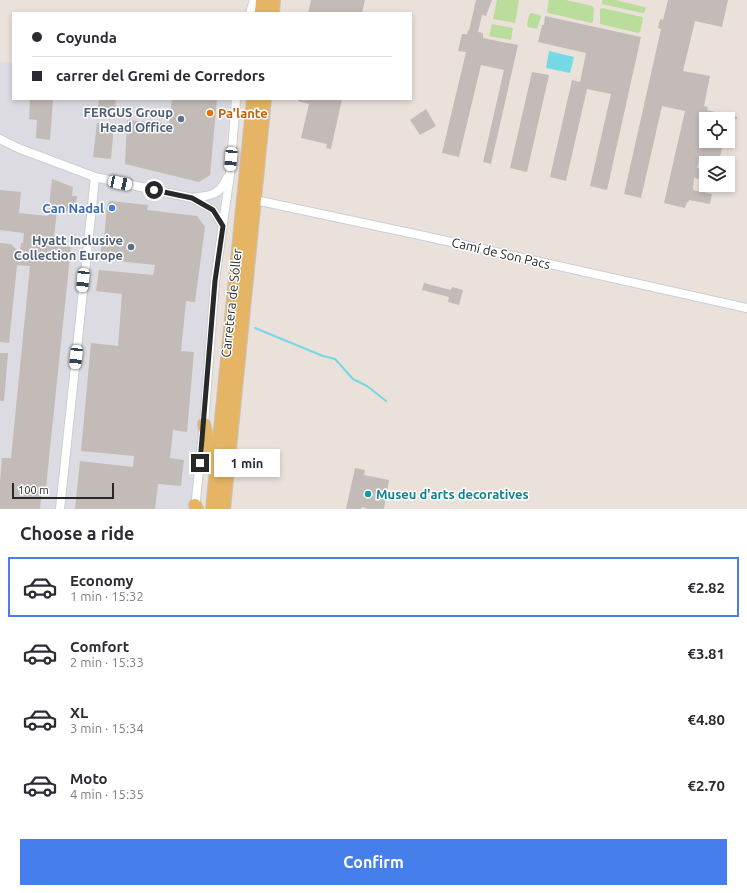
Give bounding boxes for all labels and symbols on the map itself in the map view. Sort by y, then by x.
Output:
place label: FERGUS Group Head Office [84,105,173,134]
place label: Pa'lante [218,106,268,120]
marker: Pa'lante [205,108,215,118]
marker: FERGUS Group Head Office [176,114,186,124]
car [224,147,238,171]
car [107,175,133,191]
route start [145,181,163,199]
place label: Can Nadal [42,201,104,215]
marker: Can Nadal [107,203,117,213]
place label: Hyatt Inclusive Collection Europe [14,233,123,262]
street label: Camí de Son Pacs [450,235,552,271]
marker: Hyatt Inclusive Collection Europe [126,242,136,252]
street label: Carretera de Sóller [218,248,244,358]
car [76,267,90,293]
car [69,344,83,370]
callout: 1 min [214,449,280,477]
route end [191,454,209,472]
scale bar [12,481,114,500]
place label: Museu d'arts decoratives [376,487,529,501]
marker: Museu d'arts decoratives [363,489,373,499]

